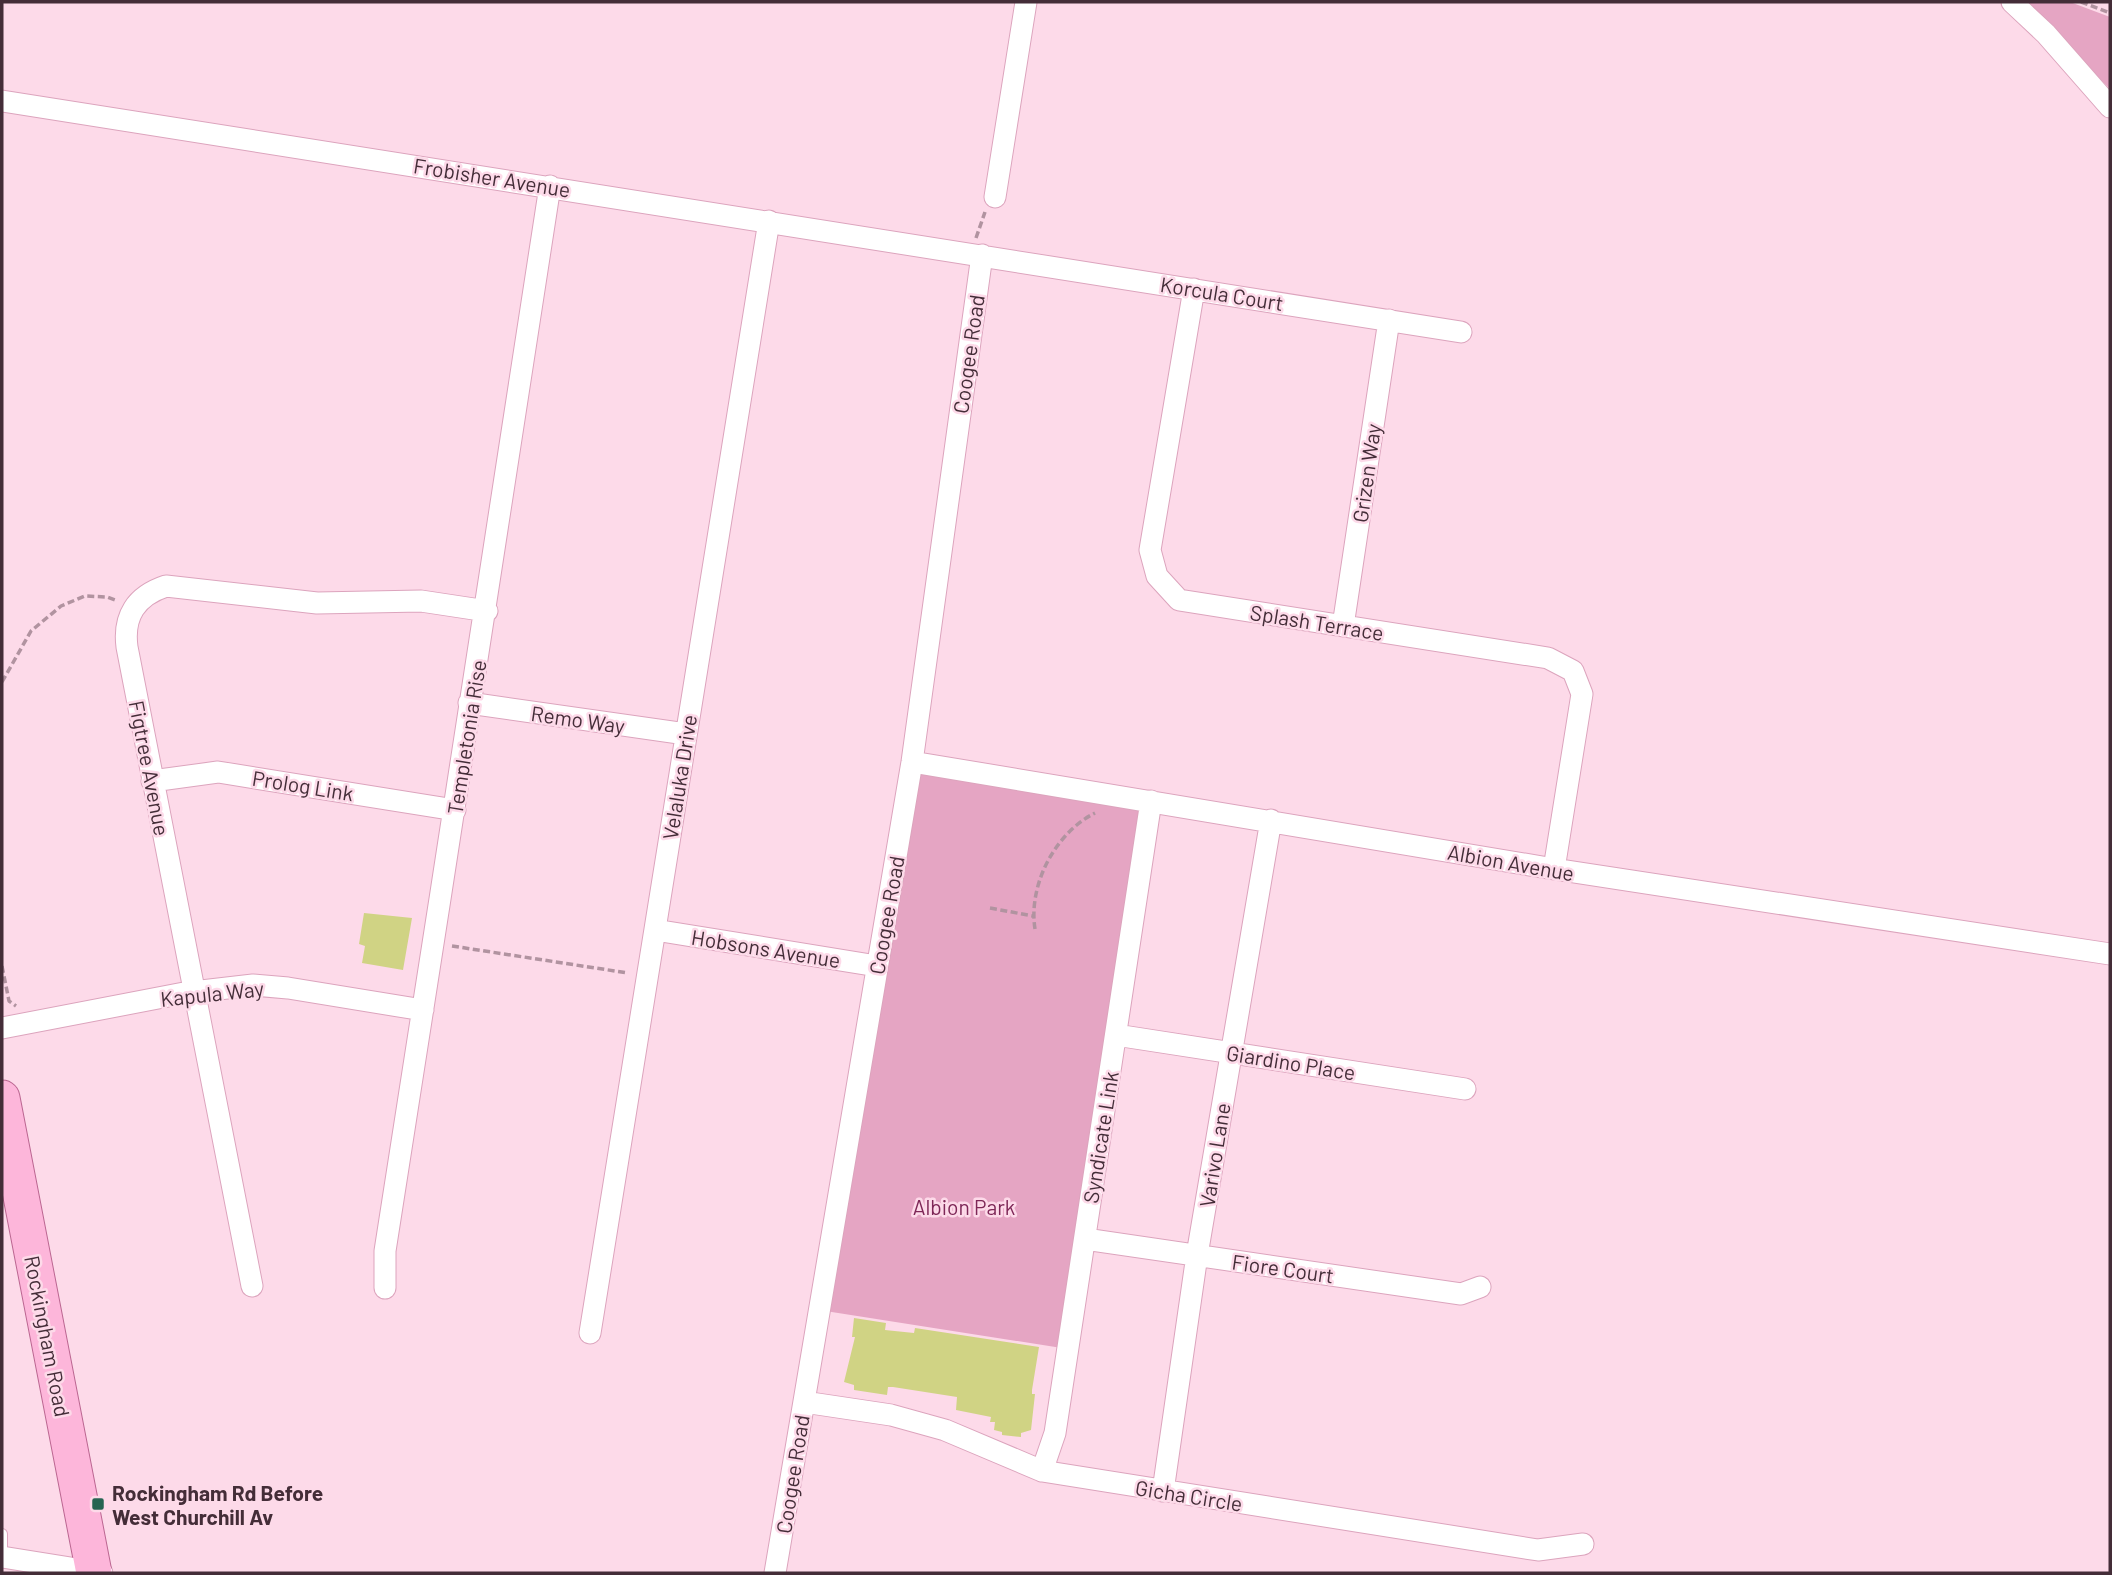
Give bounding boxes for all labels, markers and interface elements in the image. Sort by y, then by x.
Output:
street label: Frobisher Avenue [412,152,572,202]
street label: Korcula Court [1159,271,1285,315]
street label: Coogee Road [947,293,989,415]
street label: Grizen Way [1347,422,1385,524]
street label: Splash Terrace [1248,599,1386,645]
street label: Templetonia Rise [441,658,491,816]
street label: Figtree Avenue [125,698,175,838]
street label: Remo Way [529,700,627,738]
street label: Velaluka Drive [657,713,701,841]
street label: Prolog Link [251,765,355,805]
street label: Albion Avenue [1446,839,1576,885]
street label: Coogee Road [863,854,909,976]
street label: Hobsons Avenue [690,924,842,972]
street label: Kapula Way [159,975,265,1011]
street label: Giardino Place [1225,1039,1357,1085]
street label: Syndicate Link [1077,1069,1123,1205]
street label: Varivo Lane [1193,1101,1235,1209]
park label: Albion Park [913,1194,1015,1219]
street label: Fiore Court [1230,1248,1336,1288]
street label: Rockingham Road [20,1253,76,1419]
street label: Coogee Road [770,1413,814,1535]
street label: Gicha Circle [1134,1474,1244,1516]
place label: Rockingham Rd Before West Churchill Av [112,1480,323,1529]
marker: Rockingham Rd Before West Churchill Av [90,1496,106,1512]

